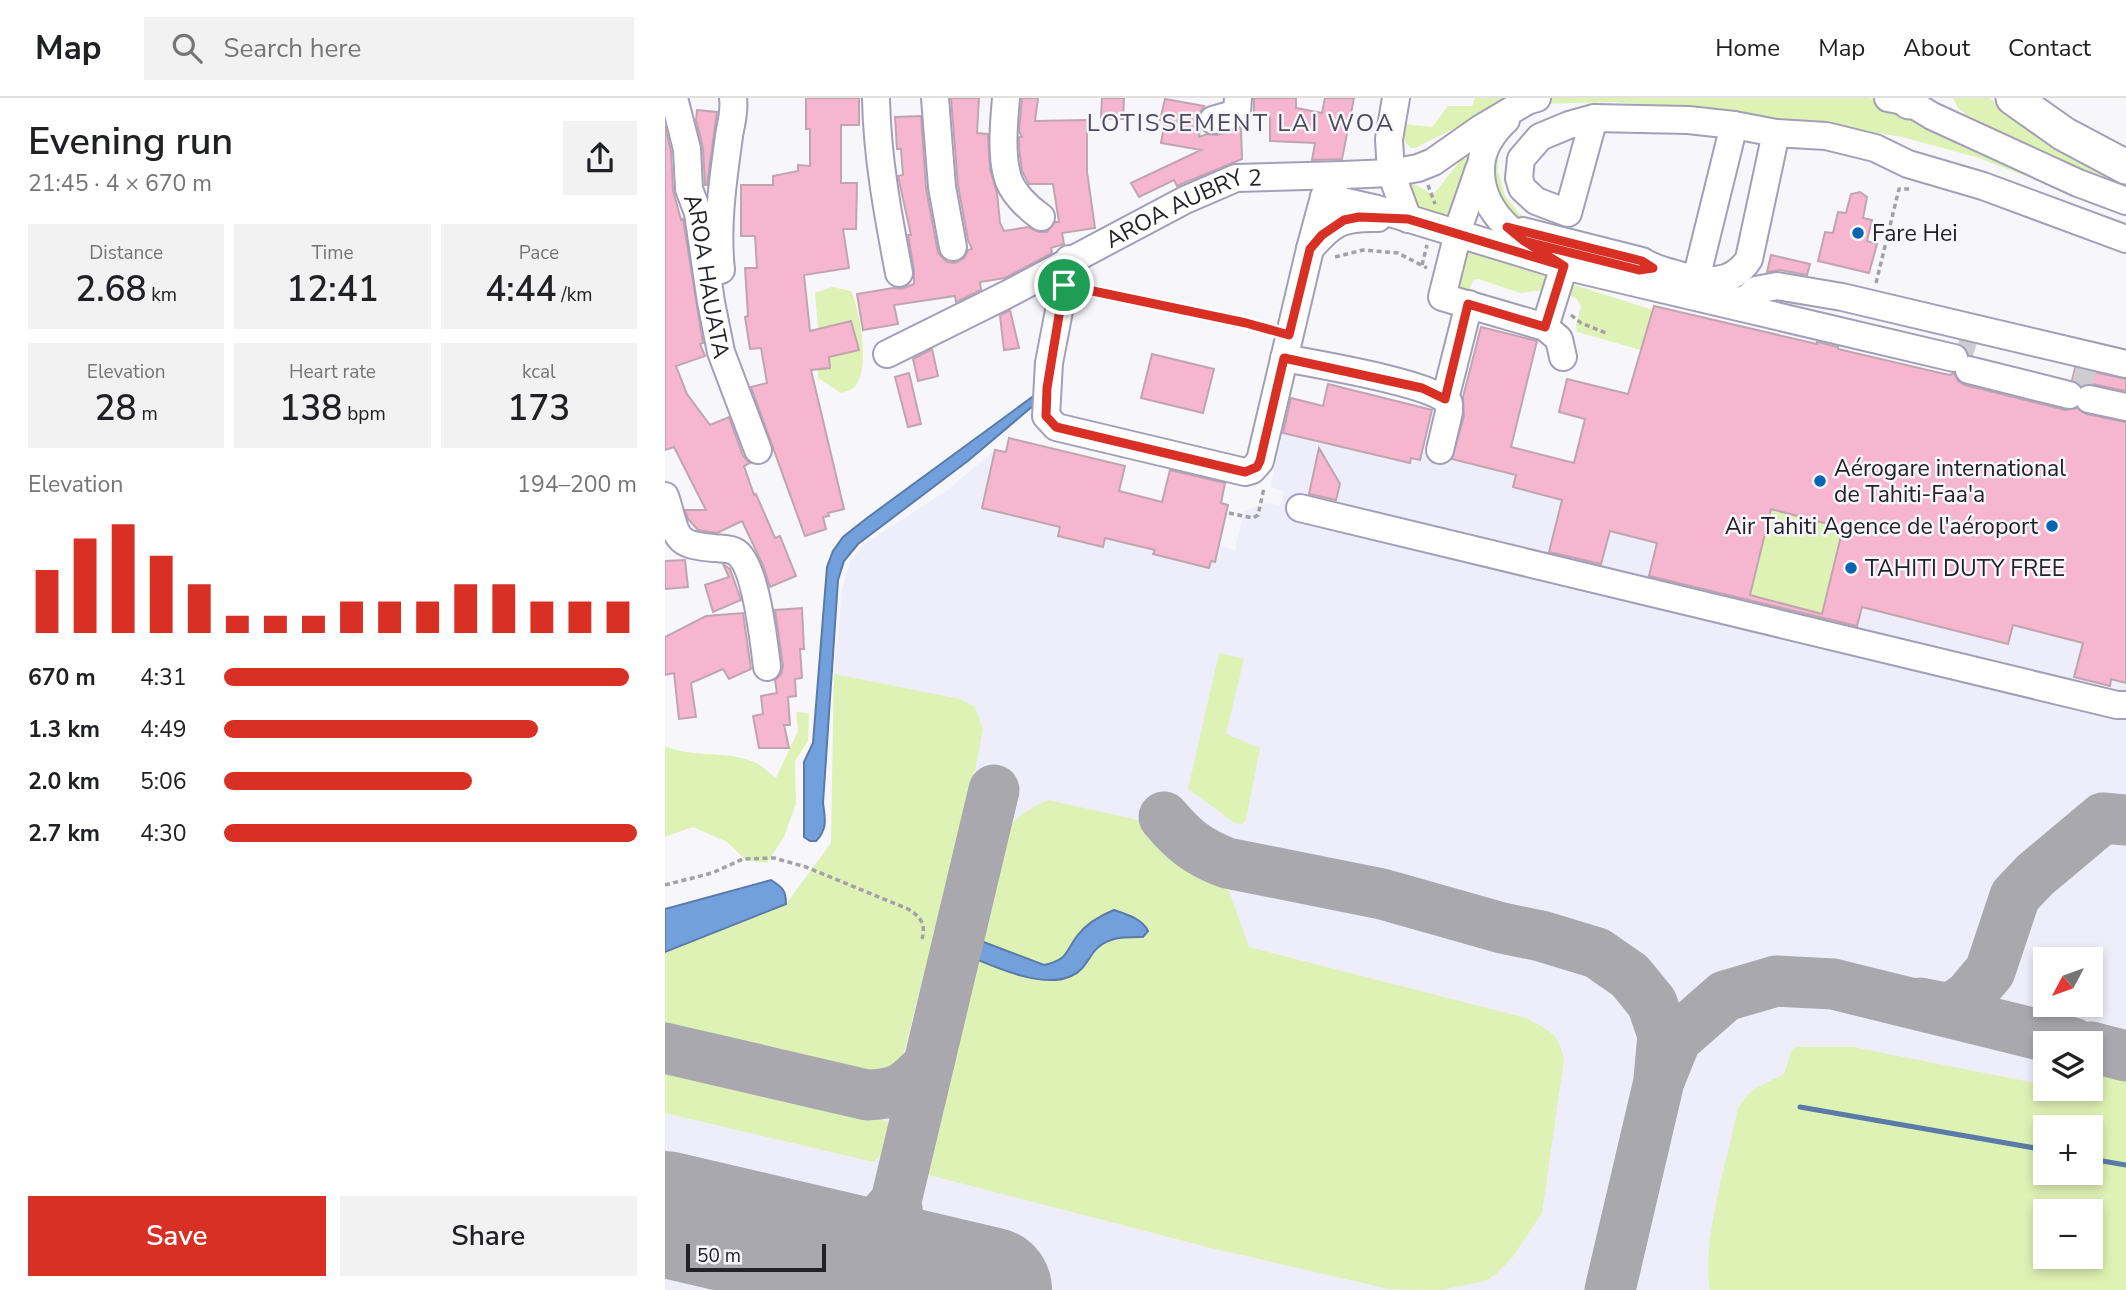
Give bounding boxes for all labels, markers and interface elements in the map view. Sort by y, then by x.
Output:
search box [144,17,634,80]
text: Map [35,26,102,71]
icon: search [168,29,206,67]
text: Search here [224,31,361,66]
text: Home [1715,32,1780,64]
text: Map [1818,32,1865,64]
text: About [1903,32,1970,64]
text: Contact [2008,32,2091,64]
district label: LOTISSEMENT LAI WOA [1087,107,1395,139]
text: Evening run [28,116,233,167]
button: share [563,121,637,195]
street label: AROA AUBRY 2 [1100,162,1262,256]
text: 21:45 · 4 × 670 m [28,168,212,199]
street label: AROA HAUATA [676,189,737,361]
place label: Fare Hei [1872,218,1958,249]
marker: Fare Hei [1850,225,1866,241]
text: Distance [89,240,163,266]
text: Time [311,240,354,266]
text: Pace [519,240,559,266]
pin [1034,255,1094,315]
text: 2.68 [75,266,146,313]
text: 12:41 [286,266,379,313]
text: 4:44 [485,266,556,313]
icon: arrive [1045,266,1083,304]
text: km [146,282,177,308]
text: /km [556,282,592,308]
text: Elevation [87,359,166,385]
text: Heart rate [289,359,376,385]
text: kcal [522,359,556,385]
text: 28 [95,385,137,432]
text: 138 [279,385,342,432]
text: 173 [507,385,570,432]
text: m [137,401,158,427]
text: bpm [342,401,386,427]
place label: Aérogare international de Tahiti-Faa'a [1834,453,2066,510]
text: Elevation [28,469,123,500]
text: 194–200 m [517,469,637,500]
marker: Aérogare international de Tahiti-Faa'a [1812,473,1828,489]
place label: Air Tahiti Agence de l'aéroport [1725,511,2039,542]
marker: Air Tahiti Agence de l'aéroport [2044,518,2060,534]
place label: TAHITI DUTY FREE [1865,553,2065,584]
marker: TAHITI DUTY FREE [1843,560,1859,576]
text: 670 m [28,662,96,693]
text: 4:31 [140,662,187,693]
text: 1.3 km [28,714,100,745]
text: 4:49 [140,714,187,745]
text: 2.0 km [28,766,100,797]
text: 5:06 [140,766,187,797]
text: 2.7 km [28,818,100,849]
text: 4:30 [140,818,187,849]
north arrow [2033,947,2103,1017]
map controls [2033,947,2103,1269]
button: layers [2033,1031,2103,1101]
button: + [2033,1115,2103,1185]
button: Save [28,1196,326,1276]
button: Share [340,1196,637,1276]
button: − [2033,1199,2103,1269]
scale bar [686,1241,826,1273]
text: 50 m [697,1243,741,1269]

